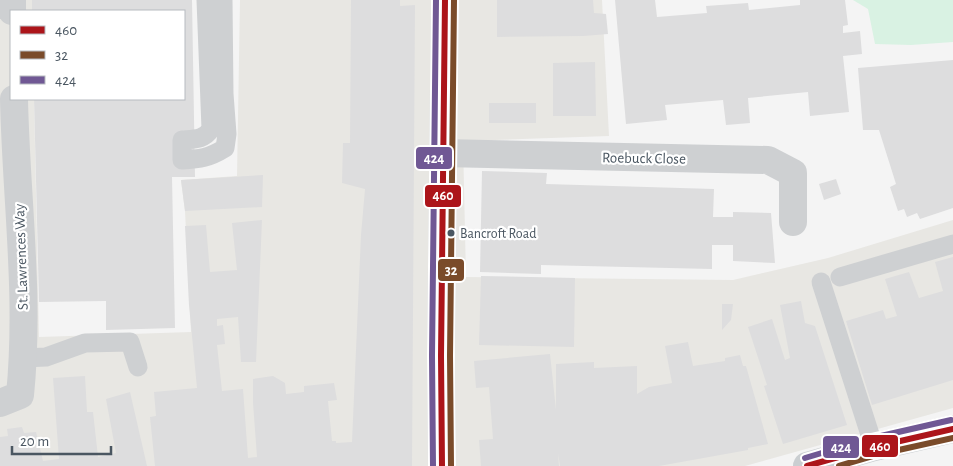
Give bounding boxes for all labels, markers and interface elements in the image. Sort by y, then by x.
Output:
legend [10,10,185,100]
text: 460 [55,23,77,38]
text: 32 [55,48,68,63]
text: 424 [55,73,76,88]
line badge: 424 [415,146,453,170]
street label: Roebuck Close [602,150,686,167]
text: 424 [424,152,444,166]
line badge: 460 [424,184,462,208]
text: 460 [432,189,454,203]
street label: St. Lawrences Way [12,203,31,310]
place label: Bancroft Road [460,227,536,241]
marker: Bancroft Road [446,228,456,238]
line badge: 32 [437,258,465,282]
text: 32 [445,264,458,278]
scale bar [12,424,111,456]
text: 20 m [20,434,49,449]
line badge: 460 [861,434,899,458]
line badge: 424 [822,435,860,459]
text: 460 [869,440,891,454]
text: 424 [831,441,851,455]

